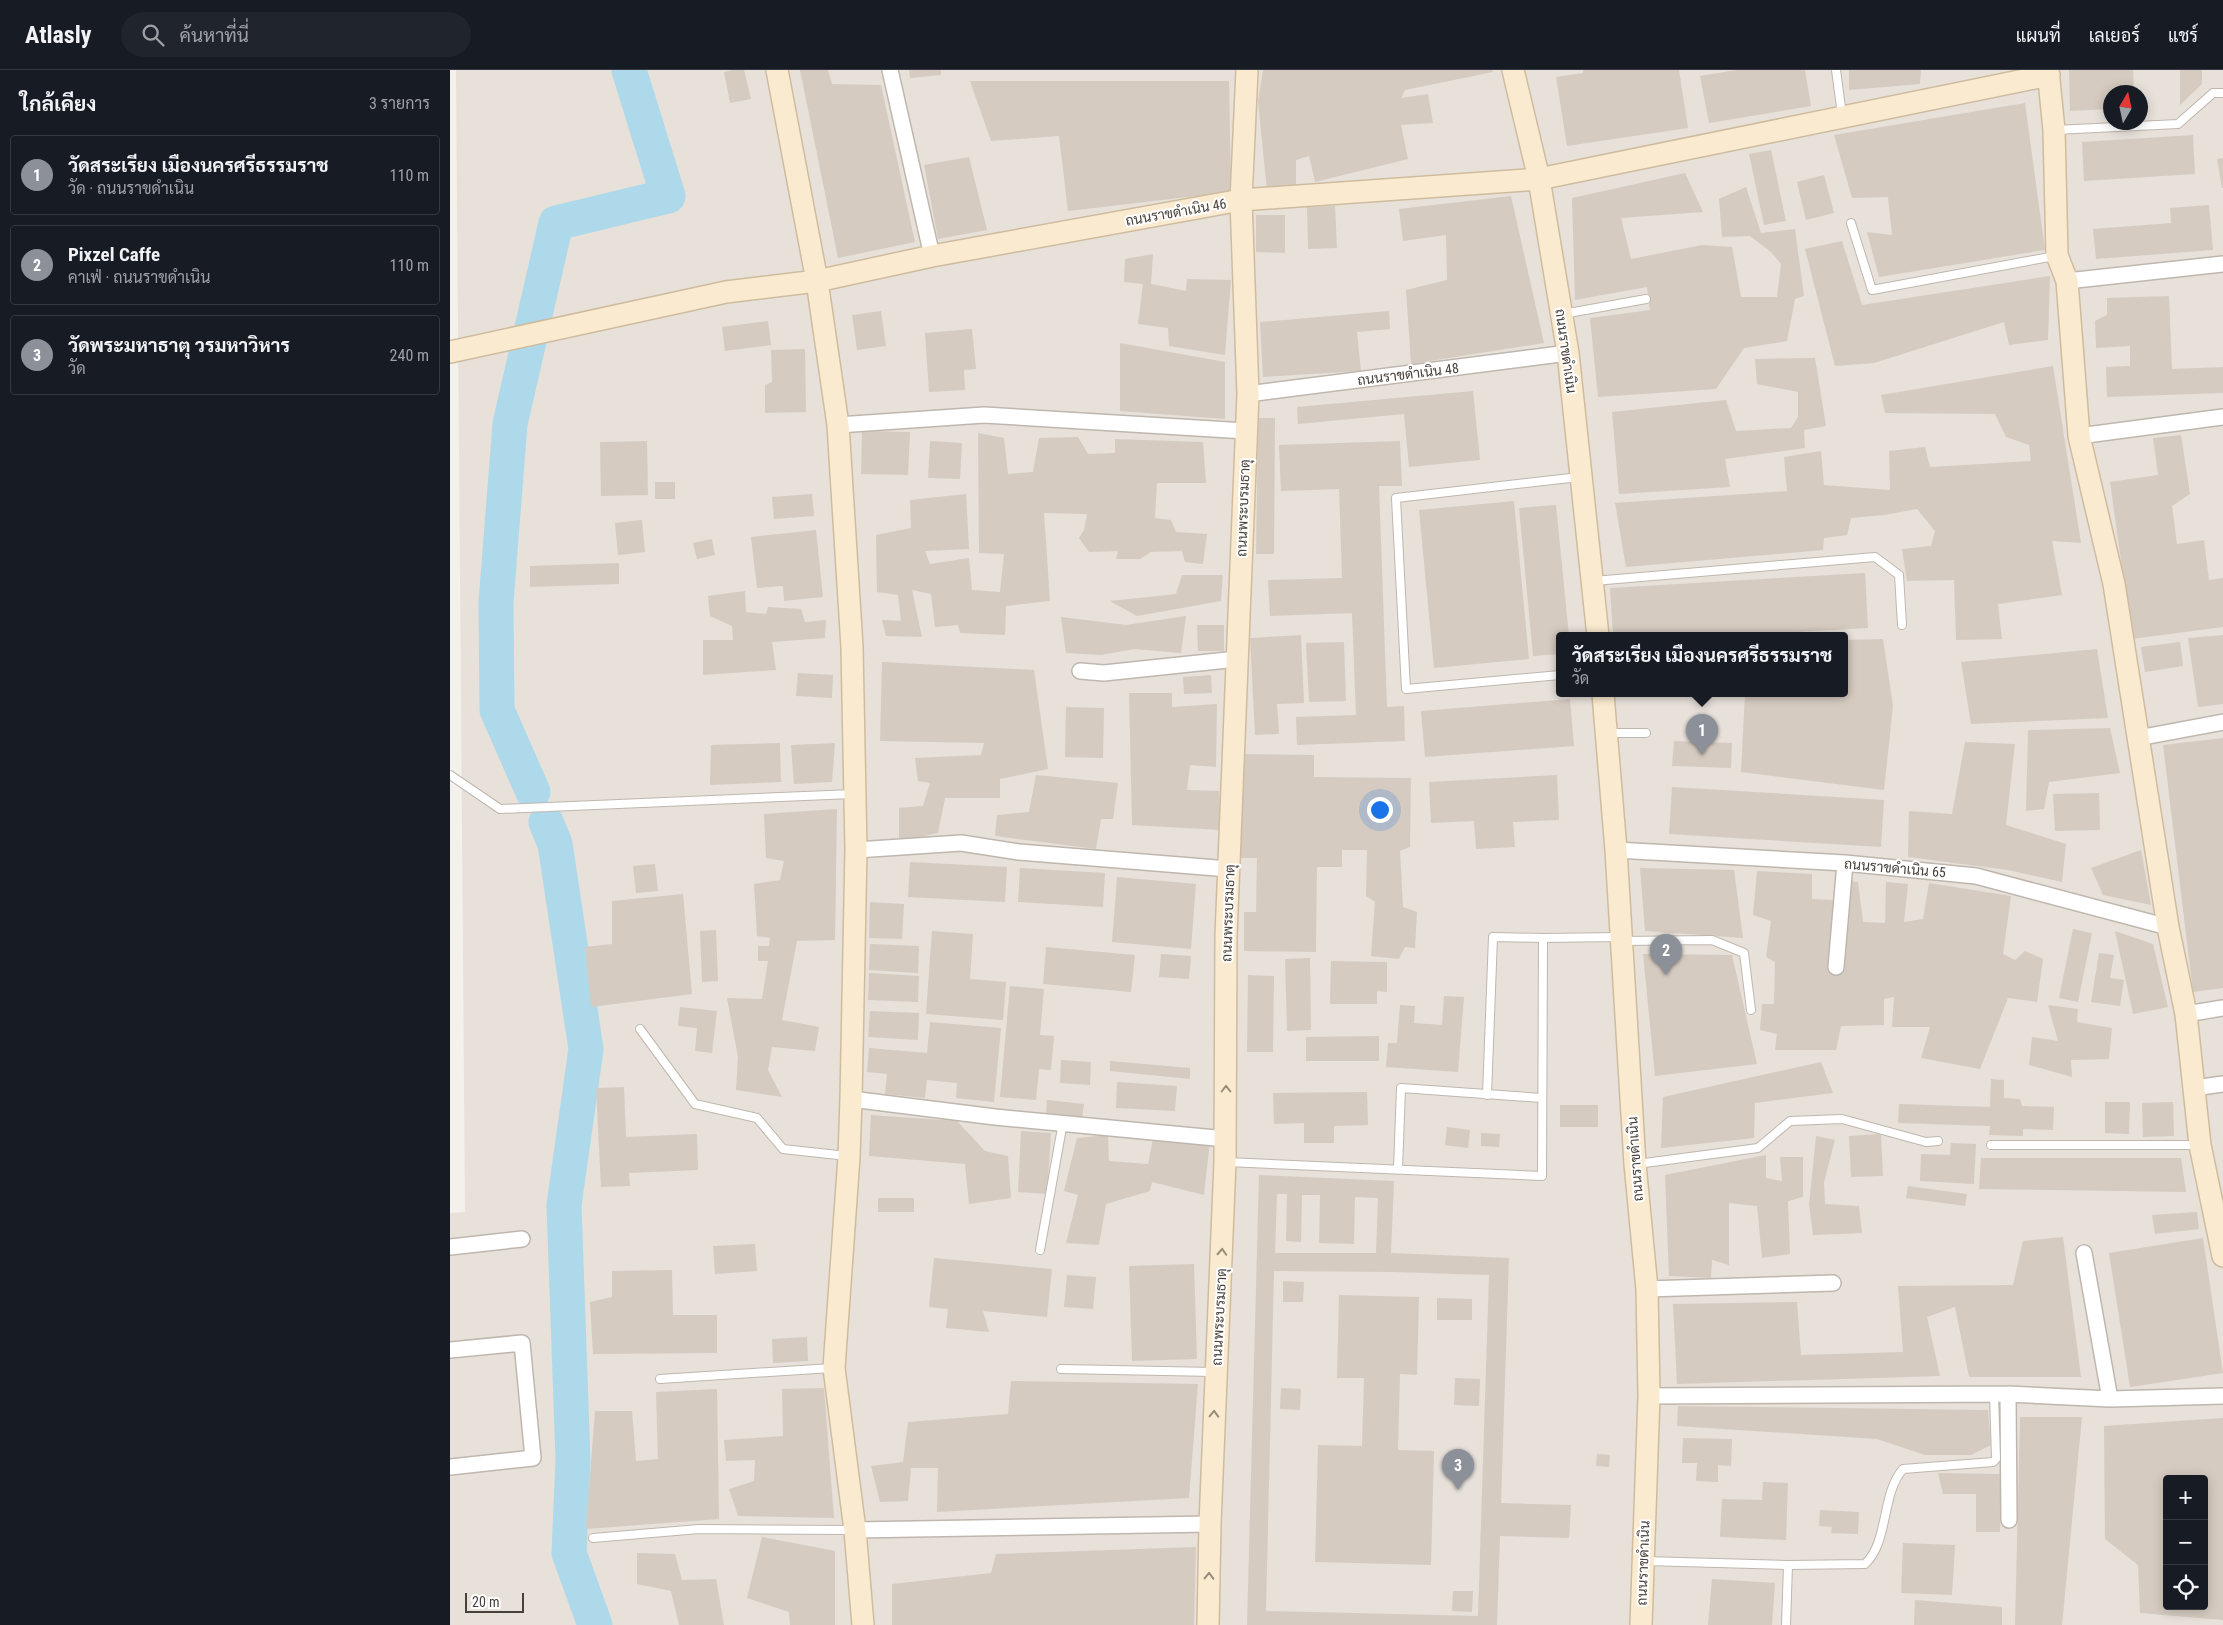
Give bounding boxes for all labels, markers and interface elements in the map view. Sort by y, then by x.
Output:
search box [121,12,471,57]
text: Atlasly [25,21,91,49]
icon: search [139,21,167,49]
text: ค้นหาที่นี่ [179,24,249,47]
text: แผนที่ [2016,25,2061,46]
text: เลเยอร์ [2089,25,2140,46]
text: แชร์ [2168,25,2198,46]
north arrow [2103,85,2148,130]
text: ใกล้เคียง [20,92,96,116]
text: 3 รายการ [369,94,430,113]
text: วัดสระเรียง เมืองนครศรีธรรมราช [68,154,329,177]
text: 1 [33,166,41,185]
text: 110 m [390,166,429,185]
text: วัด · ถนนราขดำเนิน [68,179,194,198]
street label: ถนนราขดำเนิน 46 [1124,195,1228,229]
text: Pixzel Caffe [68,243,160,266]
text: 2 [33,256,41,275]
text: 110 m [390,256,429,275]
text: คาเฟ่ · ถนนราขดำเนิน [68,268,210,287]
street label: ถนนราขดำเนิน [1552,308,1580,394]
text: วัดพระมหาธาตุ วรมหาวิหาร [68,334,290,357]
text: 3 [33,346,41,365]
text: 240 m [390,346,429,365]
text: วัด [68,359,86,378]
street label: ถนนราขดำเนิน 48 [1356,360,1460,388]
street label: ถนนพระบรมธาตุ [1233,459,1255,557]
popup [1556,632,1848,697]
text: วัดสระเรียง เมืองนครศรีธรรมราช [1572,644,1832,667]
text: วัด [1572,669,1589,688]
pin: 1 [1686,714,1718,755]
your location [1367,797,1393,823]
street label: ถนนราขดำเนิน 65 [1843,856,1947,880]
street label: ถนนพระบรมธาตุ [1218,864,1240,962]
pin: 2 [1650,934,1682,975]
one-way arrow [1221,1085,1231,1092]
street label: ถนนราขดำเนิน [1624,1116,1646,1202]
one-way arrow [1216,1247,1227,1255]
street label: ถนนพระบรมธาตุ [1208,1268,1232,1366]
one-way arrow [1209,1410,1220,1418]
pin: 3 [1442,1449,1474,1490]
map controls [2163,1475,2208,1610]
button: + [2163,1475,2208,1520]
street label: ถนนราขดำเนิน [1634,1520,1652,1606]
button: − [2163,1520,2208,1565]
button: locate [2163,1565,2208,1610]
one-way arrow [1204,1572,1214,1580]
scale bar [465,1590,524,1613]
text: 20 m [472,1594,500,1610]

